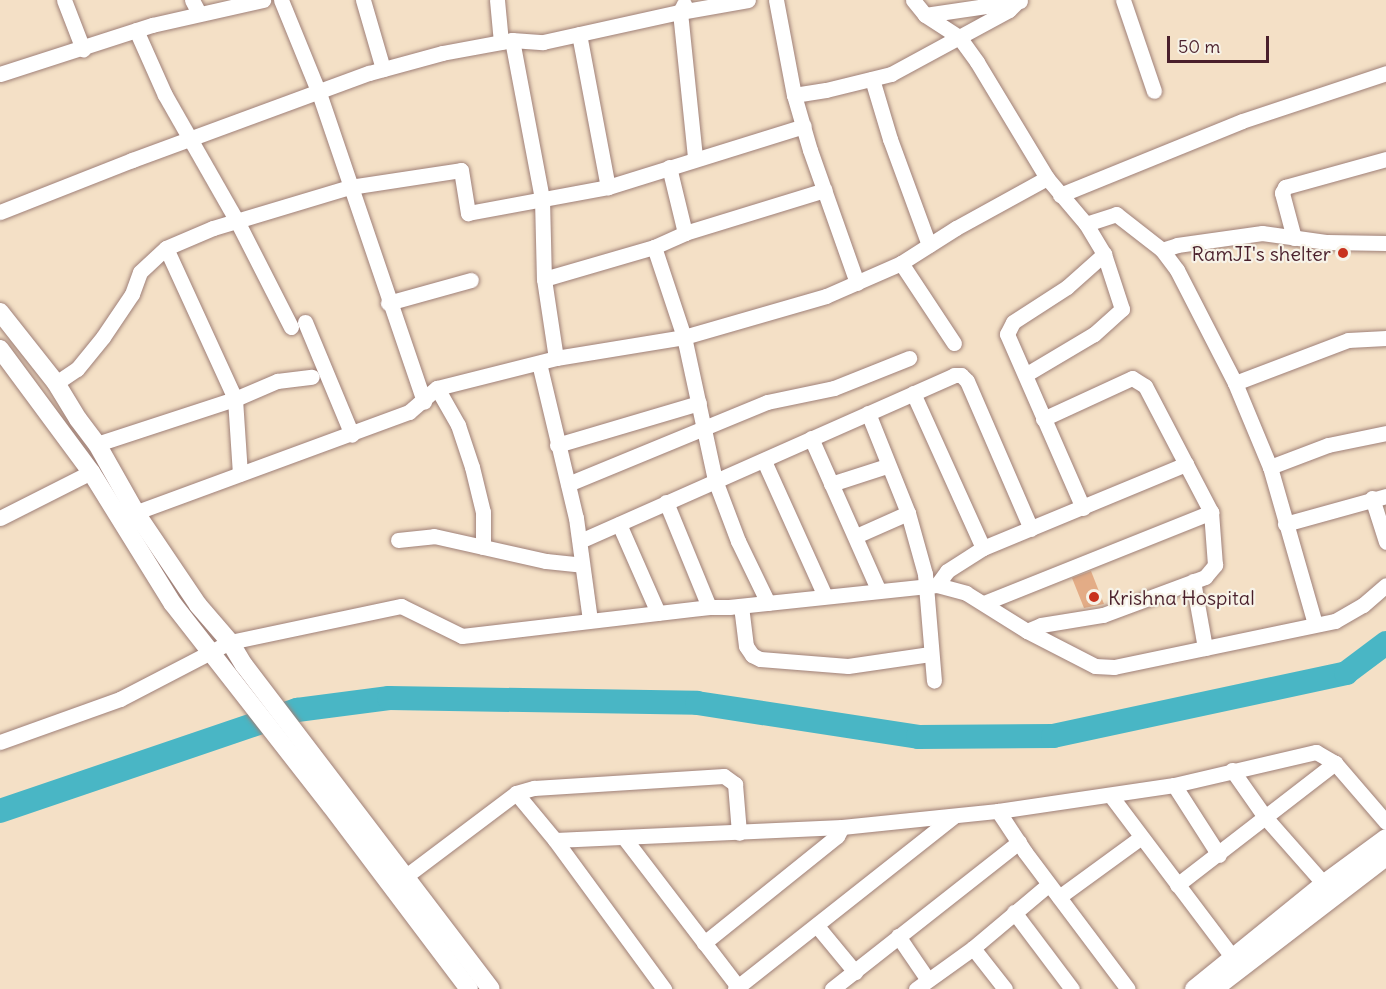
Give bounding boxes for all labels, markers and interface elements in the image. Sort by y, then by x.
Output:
scale bar [1170,24,1272,62]
text: 50 m [1178,35,1220,58]
place label: RamJI's shelter [1191,241,1331,265]
marker: RamJI's shelter [1336,246,1350,260]
place label: Krishna Hospital [1108,585,1255,609]
marker: Krishna Hospital [1085,588,1103,606]

